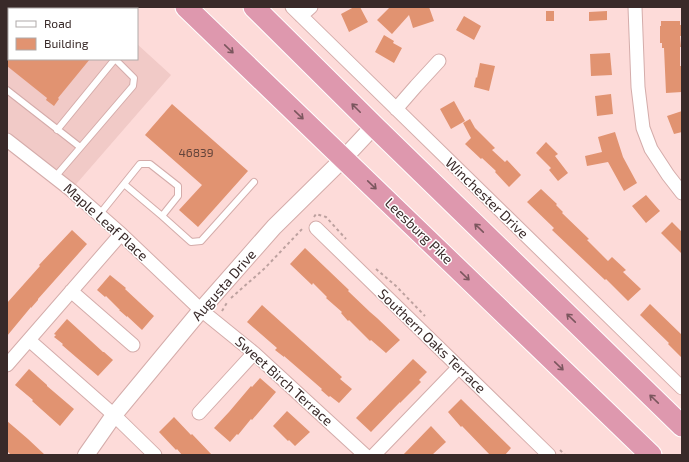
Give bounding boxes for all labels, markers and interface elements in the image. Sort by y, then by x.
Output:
legend [8,8,138,60]
text: Road [44,16,72,30]
text: Building [44,36,89,50]
one-way arrow [224,44,234,54]
one-way arrow [351,103,361,113]
one-way arrow [294,110,304,120]
house number: 46839 [178,145,214,159]
street label: Winchester Drive [442,154,532,242]
street label: Maple Leaf Place [61,179,152,264]
one-way arrow [367,180,377,190]
street label: Leesburg Pike [382,194,457,267]
one-way arrow [474,223,484,233]
street label: Augusta Drive [188,246,259,324]
one-way arrow [460,271,470,281]
street label: Southern Oaks Terrace [375,285,490,396]
one-way arrow [566,314,576,323]
street label: Sweet Birch Terrace [232,332,337,429]
one-way arrow [554,361,564,371]
one-way arrow [649,394,659,404]

